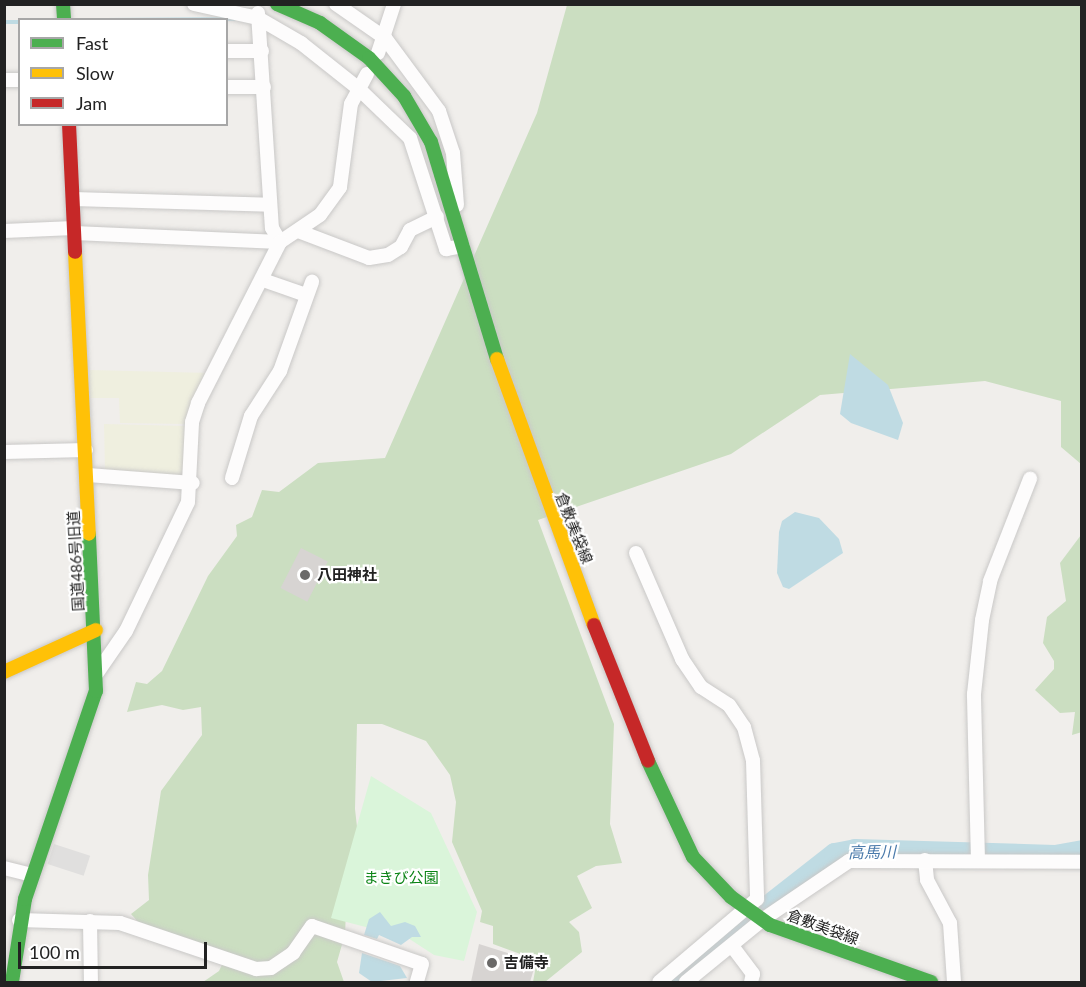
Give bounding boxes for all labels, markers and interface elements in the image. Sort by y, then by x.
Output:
legend [18,18,228,126]
text: Fast [76,32,108,54]
text: Slow [76,62,114,84]
text: Jam [76,92,107,114]
street label: 倉敷美袋線 [552,490,596,566]
street label: 国道486号旧道 [64,510,88,612]
place label: 八田神社 [317,566,377,584]
marker: 八田神社 [298,568,312,582]
water label: 高馬川 [848,842,896,862]
park label: まきび公園 [364,869,438,887]
street label: 倉敷美袋線 [785,906,861,948]
scale bar [21,930,210,968]
text: 100 m [29,941,80,963]
place label: 吉備寺 [504,954,549,972]
marker: 吉備寺 [485,956,499,970]

